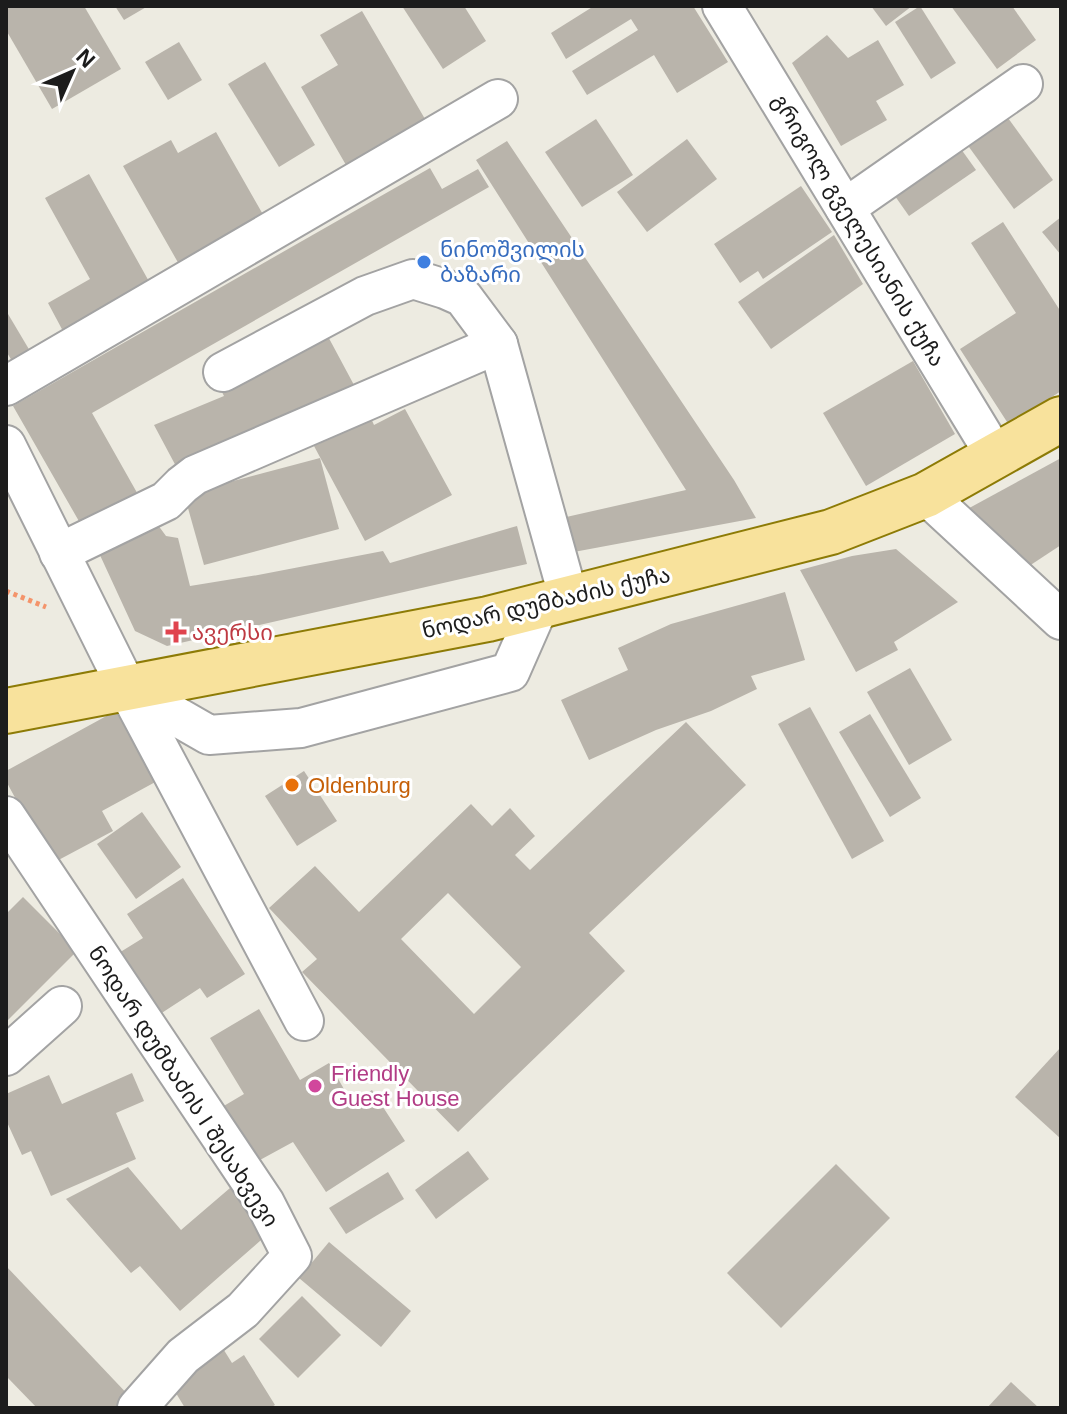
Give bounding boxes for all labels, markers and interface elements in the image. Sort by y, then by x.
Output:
north arrow [32,32,112,112]
text: N [71,44,100,73]
street label: გრიგოლ გველესიანის ქუჩა [766,89,950,372]
place label: ნინოშვილის ბაზარი [440,237,585,287]
marker: ნინოშვილის ბაზარი [415,253,433,271]
street label: ნოდარ დუმბაძის ქუჩა [419,562,673,644]
place label: ავერსი [192,620,273,645]
marker: ავერსი [167,623,185,641]
place label: Oldenburg [308,773,411,798]
marker: Oldenburg [283,776,301,794]
street label: ნოდარ დუმბაძის I შესახვევი [82,941,284,1232]
place label: Friendly Guest House [331,1061,459,1111]
marker: Friendly Guest House [306,1077,324,1095]

